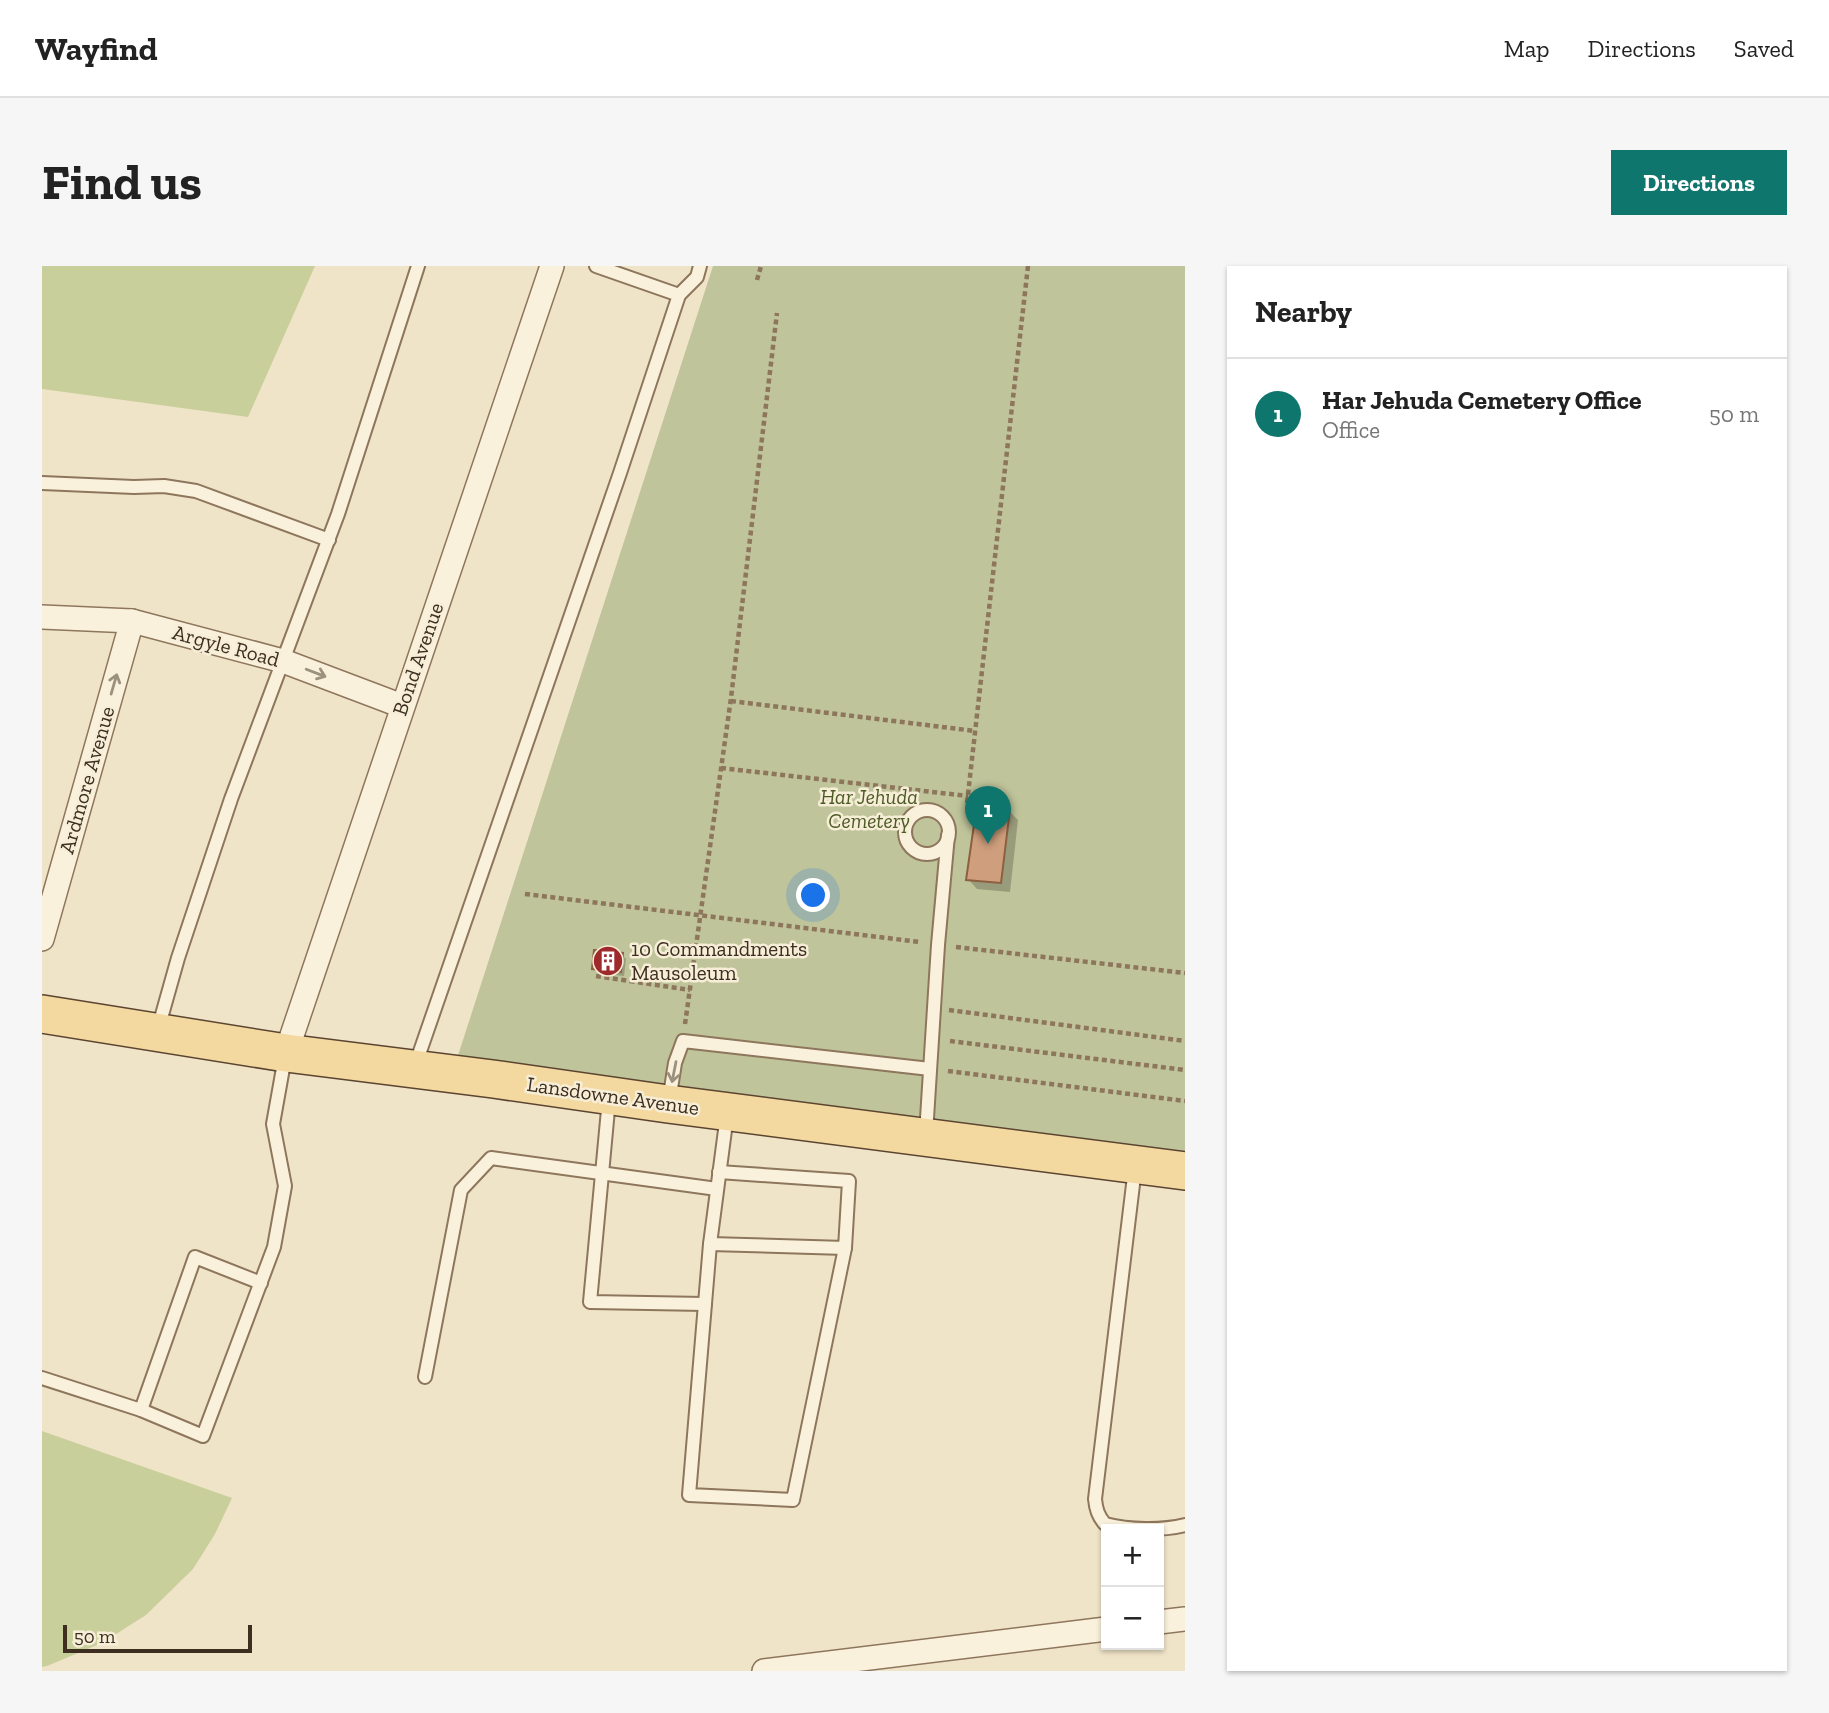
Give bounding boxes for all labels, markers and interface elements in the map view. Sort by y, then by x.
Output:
text: Wayfind [35,29,158,68]
text: Map [1504,34,1550,63]
text: Directions [1588,34,1696,63]
text: Saved [1734,34,1794,63]
button: Directions [1611,150,1787,215]
text: Find us [42,153,202,212]
text: Nearby [1255,294,1352,330]
text: Har Jehuda Cemetery Office [1322,384,1642,416]
text: 1 [1273,400,1283,428]
text: 50 m [1709,400,1759,428]
text: Office [1322,416,1380,444]
street label: Bond Avenue [387,599,449,719]
street label: Argyle Road [170,619,283,672]
one-way arrow [304,668,326,680]
one-way arrow [109,674,122,696]
street label: Ardmore Avenue [54,703,120,856]
park label: Har Jehuda Cemetery [820,784,918,833]
pin: 1 [965,786,1011,844]
your location [796,878,830,912]
place label: 10 Commandments Mausoleum [631,936,807,985]
building icon: 10 Commandments Mausoleum [591,944,625,978]
one-way arrow [666,1060,680,1083]
street label: Lansdowne Avenue [525,1071,701,1120]
map controls [1101,1524,1164,1650]
button: + [1101,1524,1164,1587]
button: − [1101,1587,1164,1650]
scale bar [63,1622,252,1654]
text: 50 m [74,1625,115,1648]

